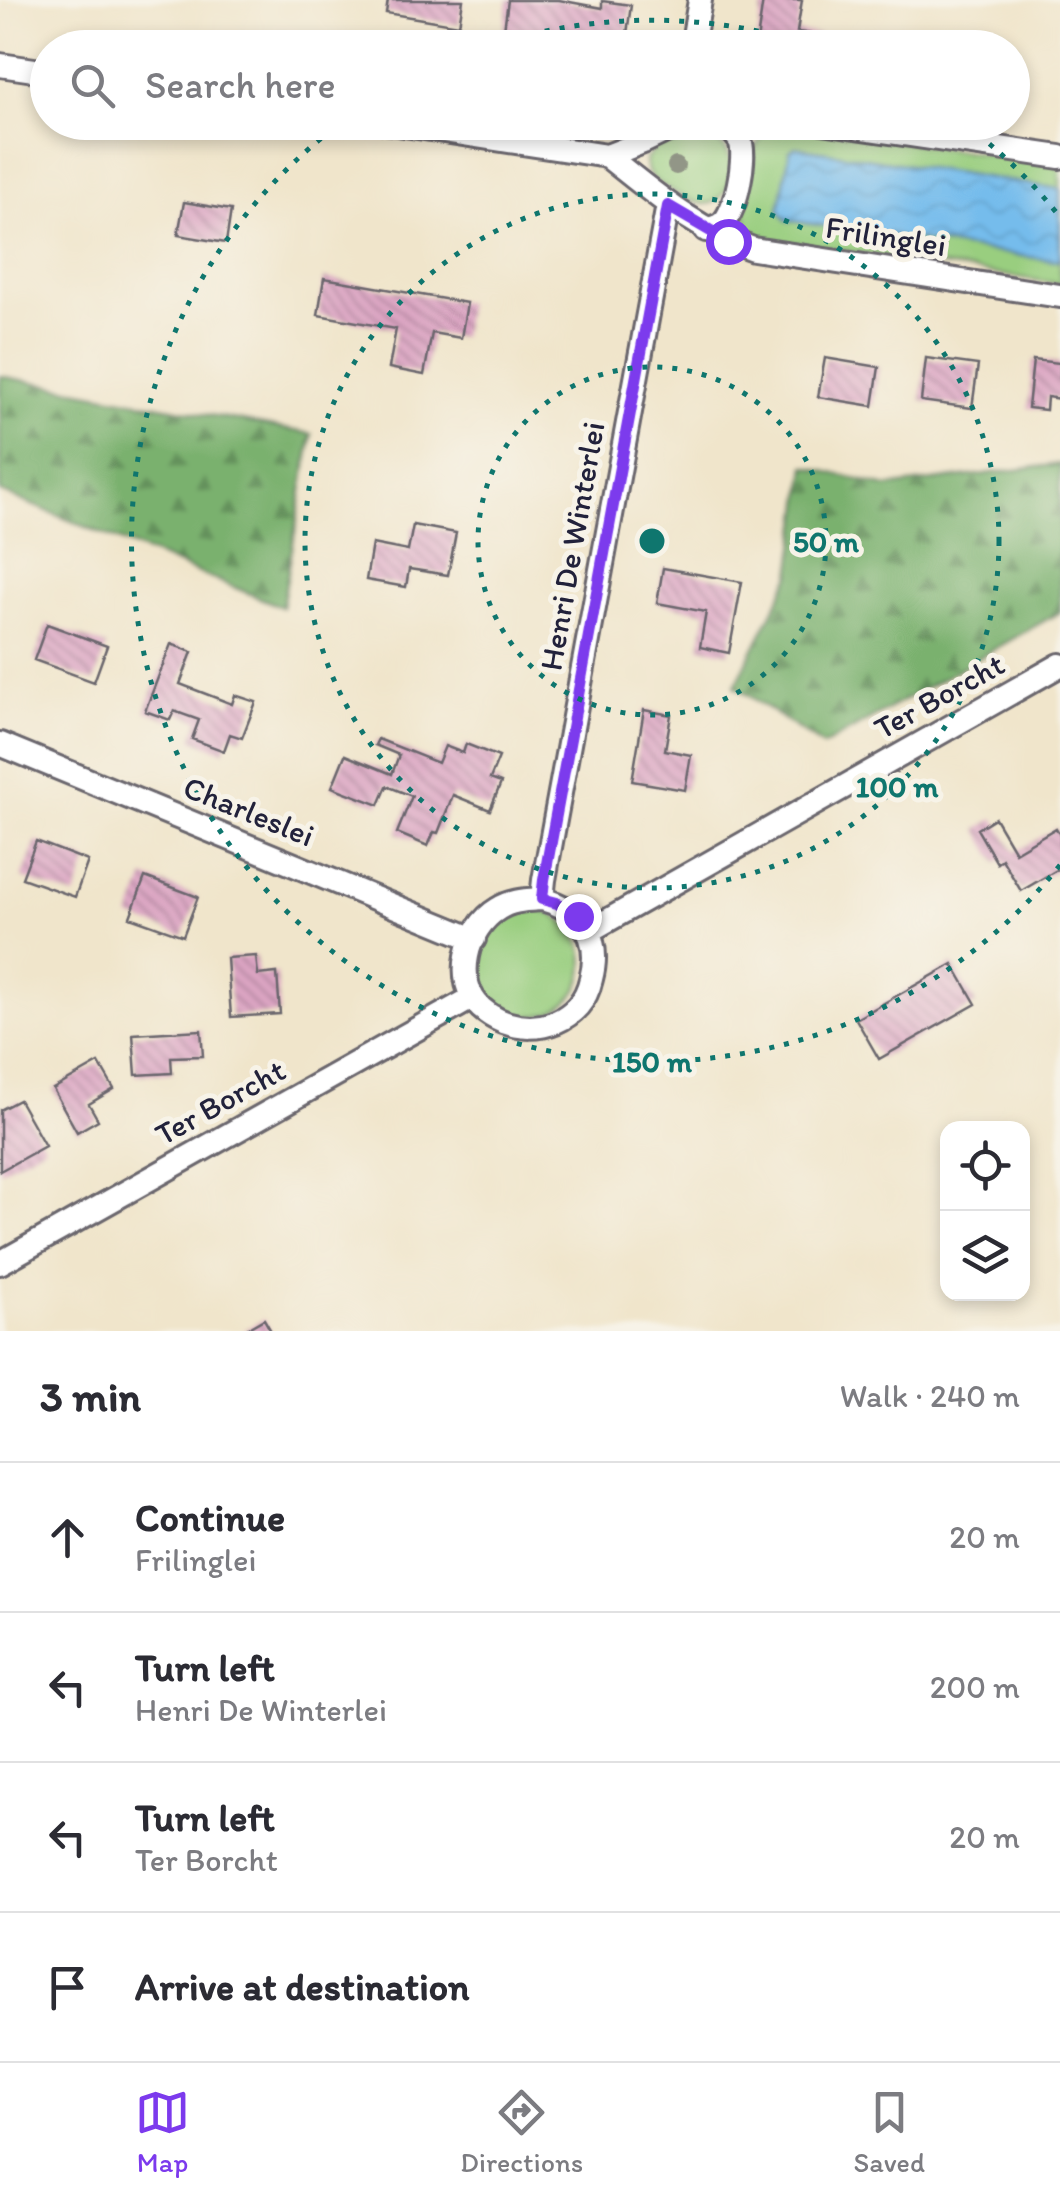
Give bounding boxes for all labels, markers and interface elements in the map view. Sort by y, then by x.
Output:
search box [30,30,1030,140]
icon: search [65,58,120,113]
text: Search here [145,62,336,108]
street label: Frilinglei [823,208,949,264]
route start [706,219,752,265]
street label: Henri De Winterlei [531,419,613,673]
centre of rings [634,523,670,559]
text: 50 m [793,523,860,560]
street label: Ter Borcht [867,645,1011,747]
street label: Charleslei [178,768,320,854]
text: 100 m [856,768,939,805]
route end [556,894,602,940]
text: 150 m [612,1043,693,1080]
street label: Ter Borcht [148,1051,292,1153]
map controls [940,1121,1030,1301]
button: locate [940,1121,1030,1211]
button: layers [940,1211,1030,1301]
text: 3 min [40,1371,141,1422]
text: Walk · 240 m [840,1377,1020,1415]
text: Continue [135,1495,285,1541]
icon: ahead [40,1510,95,1565]
text: 20 m [949,1518,1020,1556]
text: Frilinglei [135,1541,257,1579]
text: Turn left [135,1645,275,1691]
icon: left [40,1660,95,1715]
text: 200 m [930,1668,1020,1706]
text: Henri De Winterlei [135,1691,387,1729]
text: Turn left [135,1795,275,1841]
icon: left [40,1810,95,1865]
text: 20 m [949,1818,1020,1856]
text: Ter Borcht [135,1841,278,1879]
icon: arrive [40,1960,95,2015]
text: Arrive at destination [135,1964,470,2010]
tab: Map [135,2085,190,2179]
tab: Directions [460,2085,583,2179]
tab: Saved [853,2085,925,2179]

